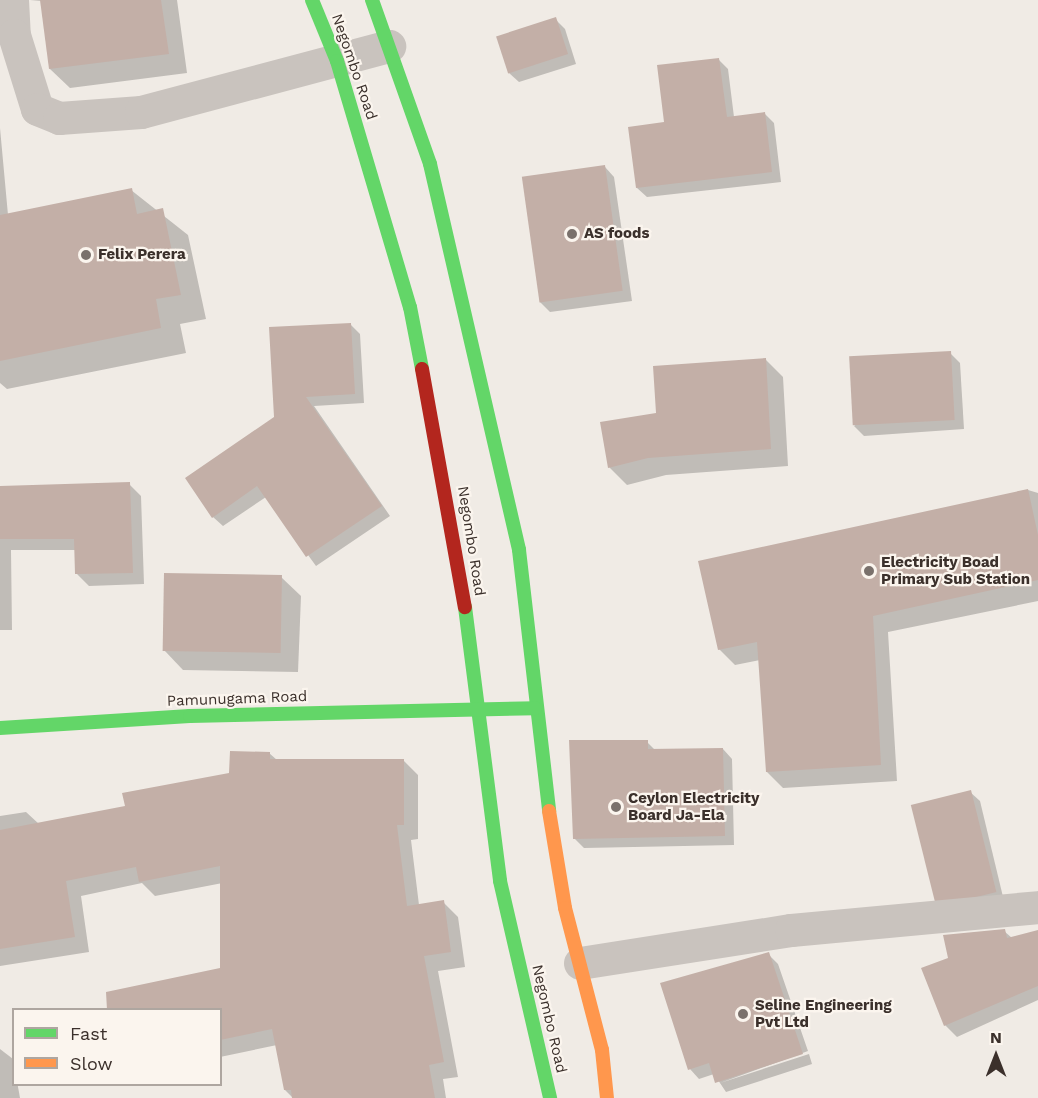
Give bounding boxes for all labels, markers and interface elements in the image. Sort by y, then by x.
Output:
street label: Negombo Road [327,12,381,122]
place label: AS foods [584,225,650,243]
marker: AS foods [565,227,579,241]
place label: Felix Perera [98,246,186,264]
marker: Felix Perera [79,248,93,262]
street label: Negombo Road [453,485,489,597]
place label: Electricity Boad Primary Sub Station [881,553,1030,588]
marker: Electricity Boad Primary Sub Station [862,564,876,578]
street label: Pamunugama Road [166,688,308,710]
place label: Ceylon Electricity Board Ja-Ela [628,789,759,824]
marker: Ceylon Electricity Board Ja-Ela [609,800,623,814]
street label: Negombo Road [528,963,570,1075]
place label: Seline Engineering Pvt Ltd [755,996,892,1031]
marker: Seline Engineering Pvt Ltd [736,1007,750,1021]
legend [12,1008,222,1086]
text: Fast [70,1023,107,1044]
north arrow [966,1026,1026,1086]
text: N [990,1028,1002,1047]
text: Slow [70,1053,113,1074]

